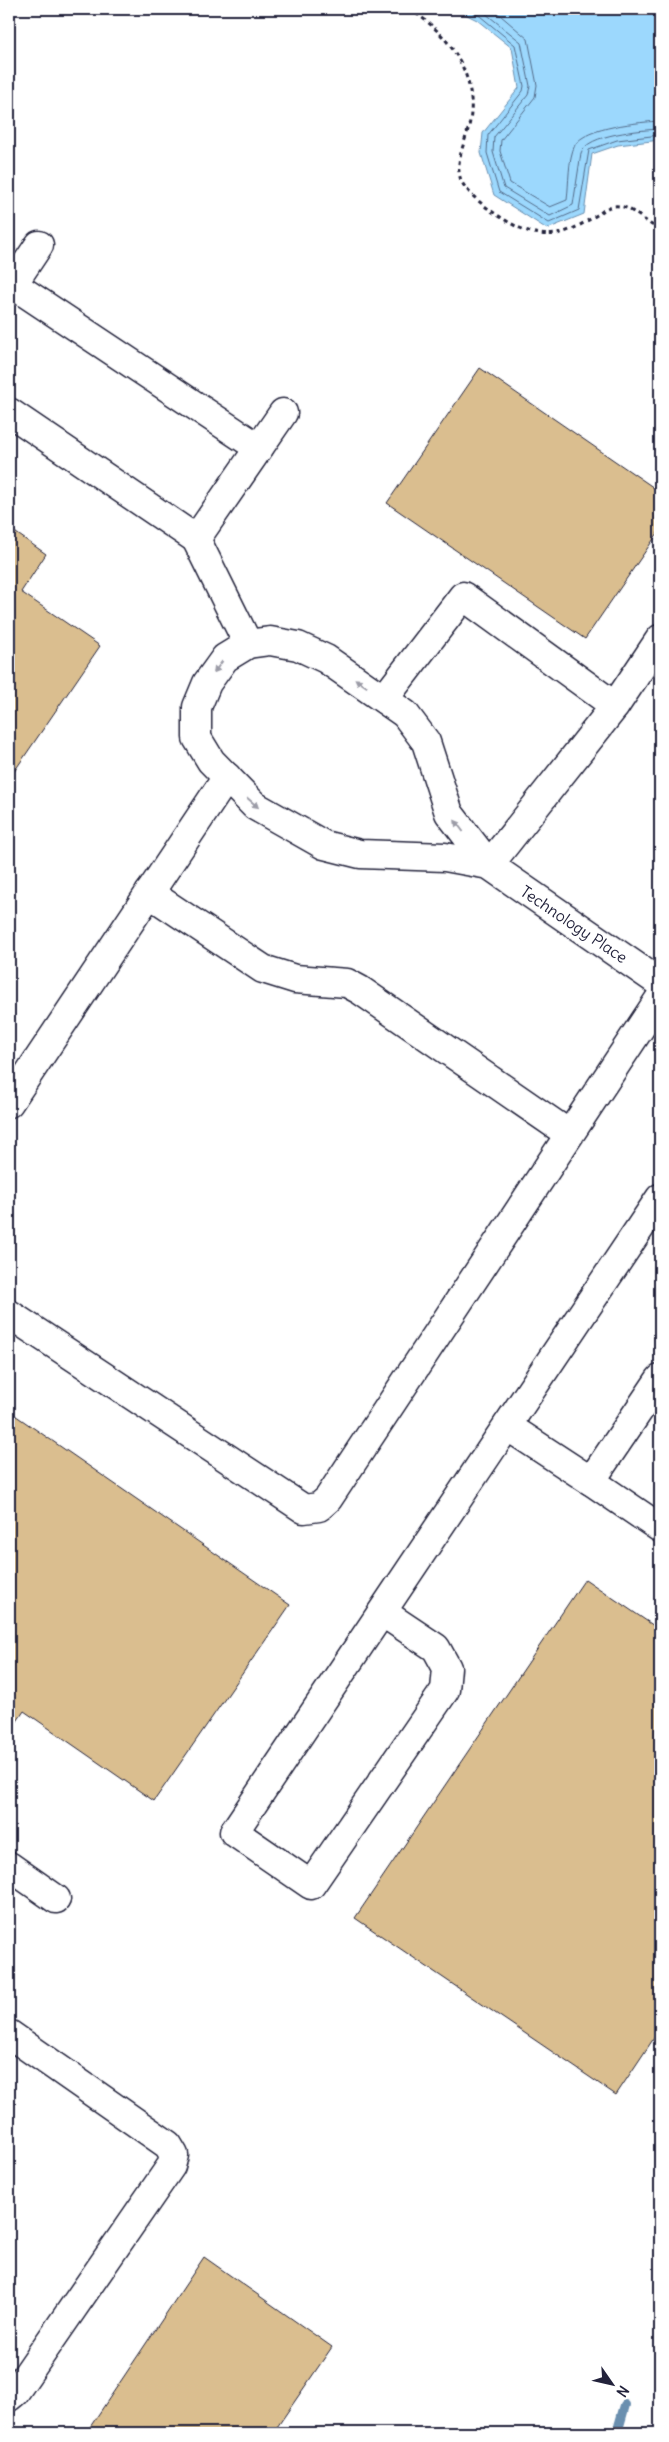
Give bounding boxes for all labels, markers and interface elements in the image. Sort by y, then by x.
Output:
one-way arrow [213,660,224,673]
one-way arrow [354,678,368,688]
one-way arrow [246,797,258,809]
one-way arrow [454,820,465,833]
street label: Technology Place [517,881,631,967]
north arrow [586,2360,636,2410]
text: N [613,2382,633,2400]

